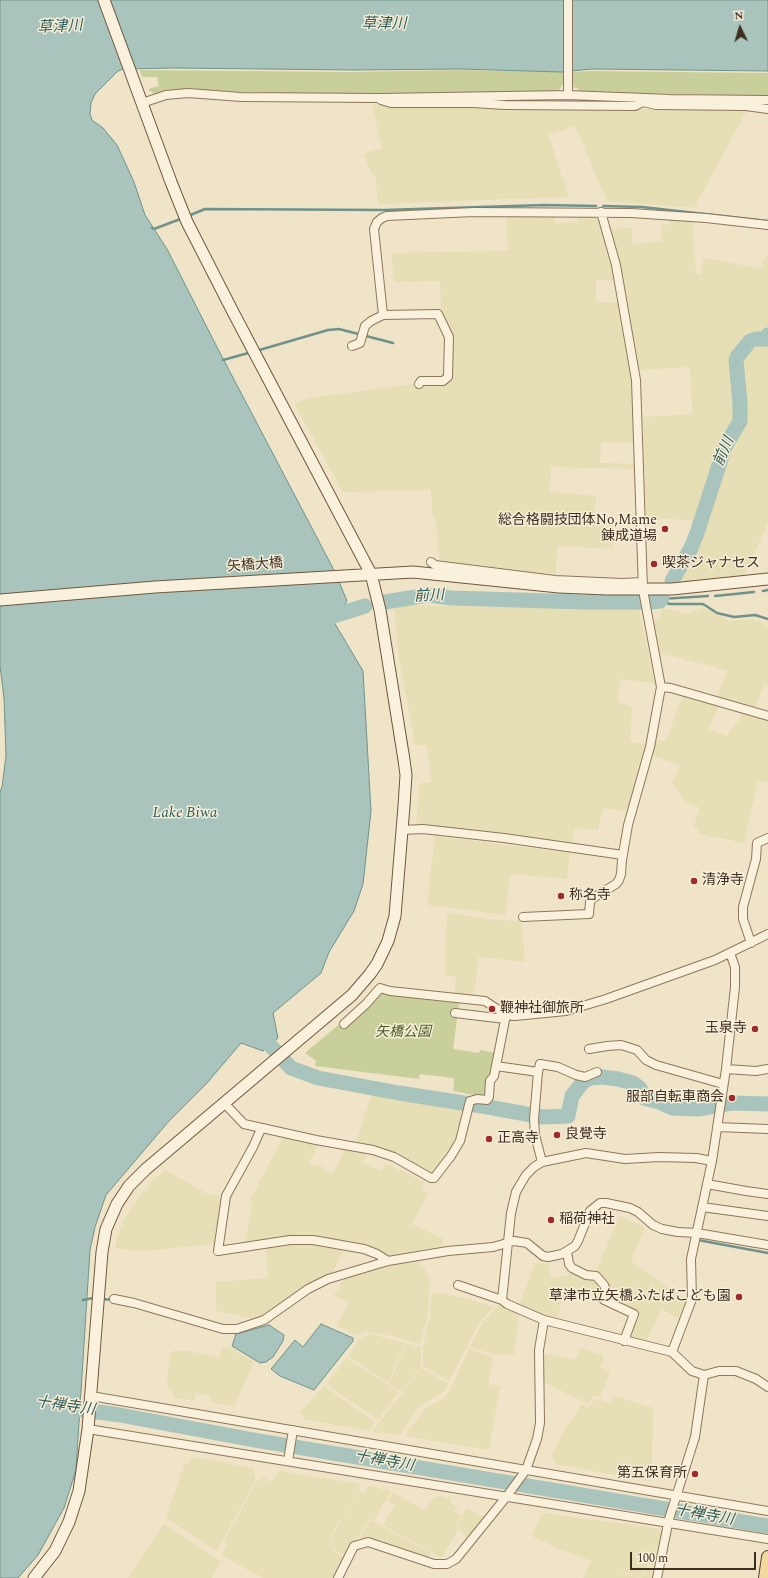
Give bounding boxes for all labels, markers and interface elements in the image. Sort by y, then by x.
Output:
text: N [734,7,744,24]
north arrow [720,8,760,48]
water label: 草津川 [362,16,406,34]
water label: 草津川 [37,18,83,38]
water label: 前川 [711,435,739,469]
place label: 総合格闘技団体No,Mame 錬成道場 [498,513,657,546]
marker: 総合格闘技団体No,Mame 錬成道場 [660,524,670,534]
street label: 矢橋大橋 [226,556,284,576]
place label: 喫茶ジャナセス [662,556,760,572]
marker: 喫茶ジャナセス [649,559,659,569]
water label: 前川 [414,587,444,607]
water label: Lake Biwa [153,805,217,823]
place label: 清浄寺 [702,873,744,889]
marker: 清浄寺 [689,876,699,886]
place label: 称名寺 [569,888,611,904]
marker: 称名寺 [556,891,566,901]
place label: 鞭神社御旅所 [500,1001,584,1017]
marker: 鞭神社御旅所 [487,1004,497,1014]
place label: 玉泉寺 [705,1021,747,1037]
marker: 玉泉寺 [750,1024,760,1034]
park label: 矢橋公園 [375,1025,431,1041]
place label: 服部自転車商会 [626,1090,724,1106]
marker: 服部自転車商会 [727,1093,737,1103]
place label: 良覺寺 [565,1127,607,1143]
marker: 良覺寺 [552,1130,562,1140]
place label: 正高寺 [497,1131,539,1147]
marker: 正高寺 [484,1134,494,1144]
place label: 稲荷神社 [559,1212,615,1228]
marker: 稲荷神社 [546,1215,556,1225]
place label: 草津市立矢橋ふたばこども園 [549,1289,731,1305]
marker: 草津市立矢橋ふたばこども園 [734,1292,744,1302]
water label: 十禅寺川 [34,1394,96,1420]
water label: 十禅寺川 [353,1448,415,1476]
place label: 第五保育所 [617,1466,687,1482]
marker: 第五保育所 [690,1469,700,1479]
water label: 十禅寺川 [673,1502,735,1530]
scale bar [632,1544,758,1570]
text: 100 m [637,1549,668,1568]

